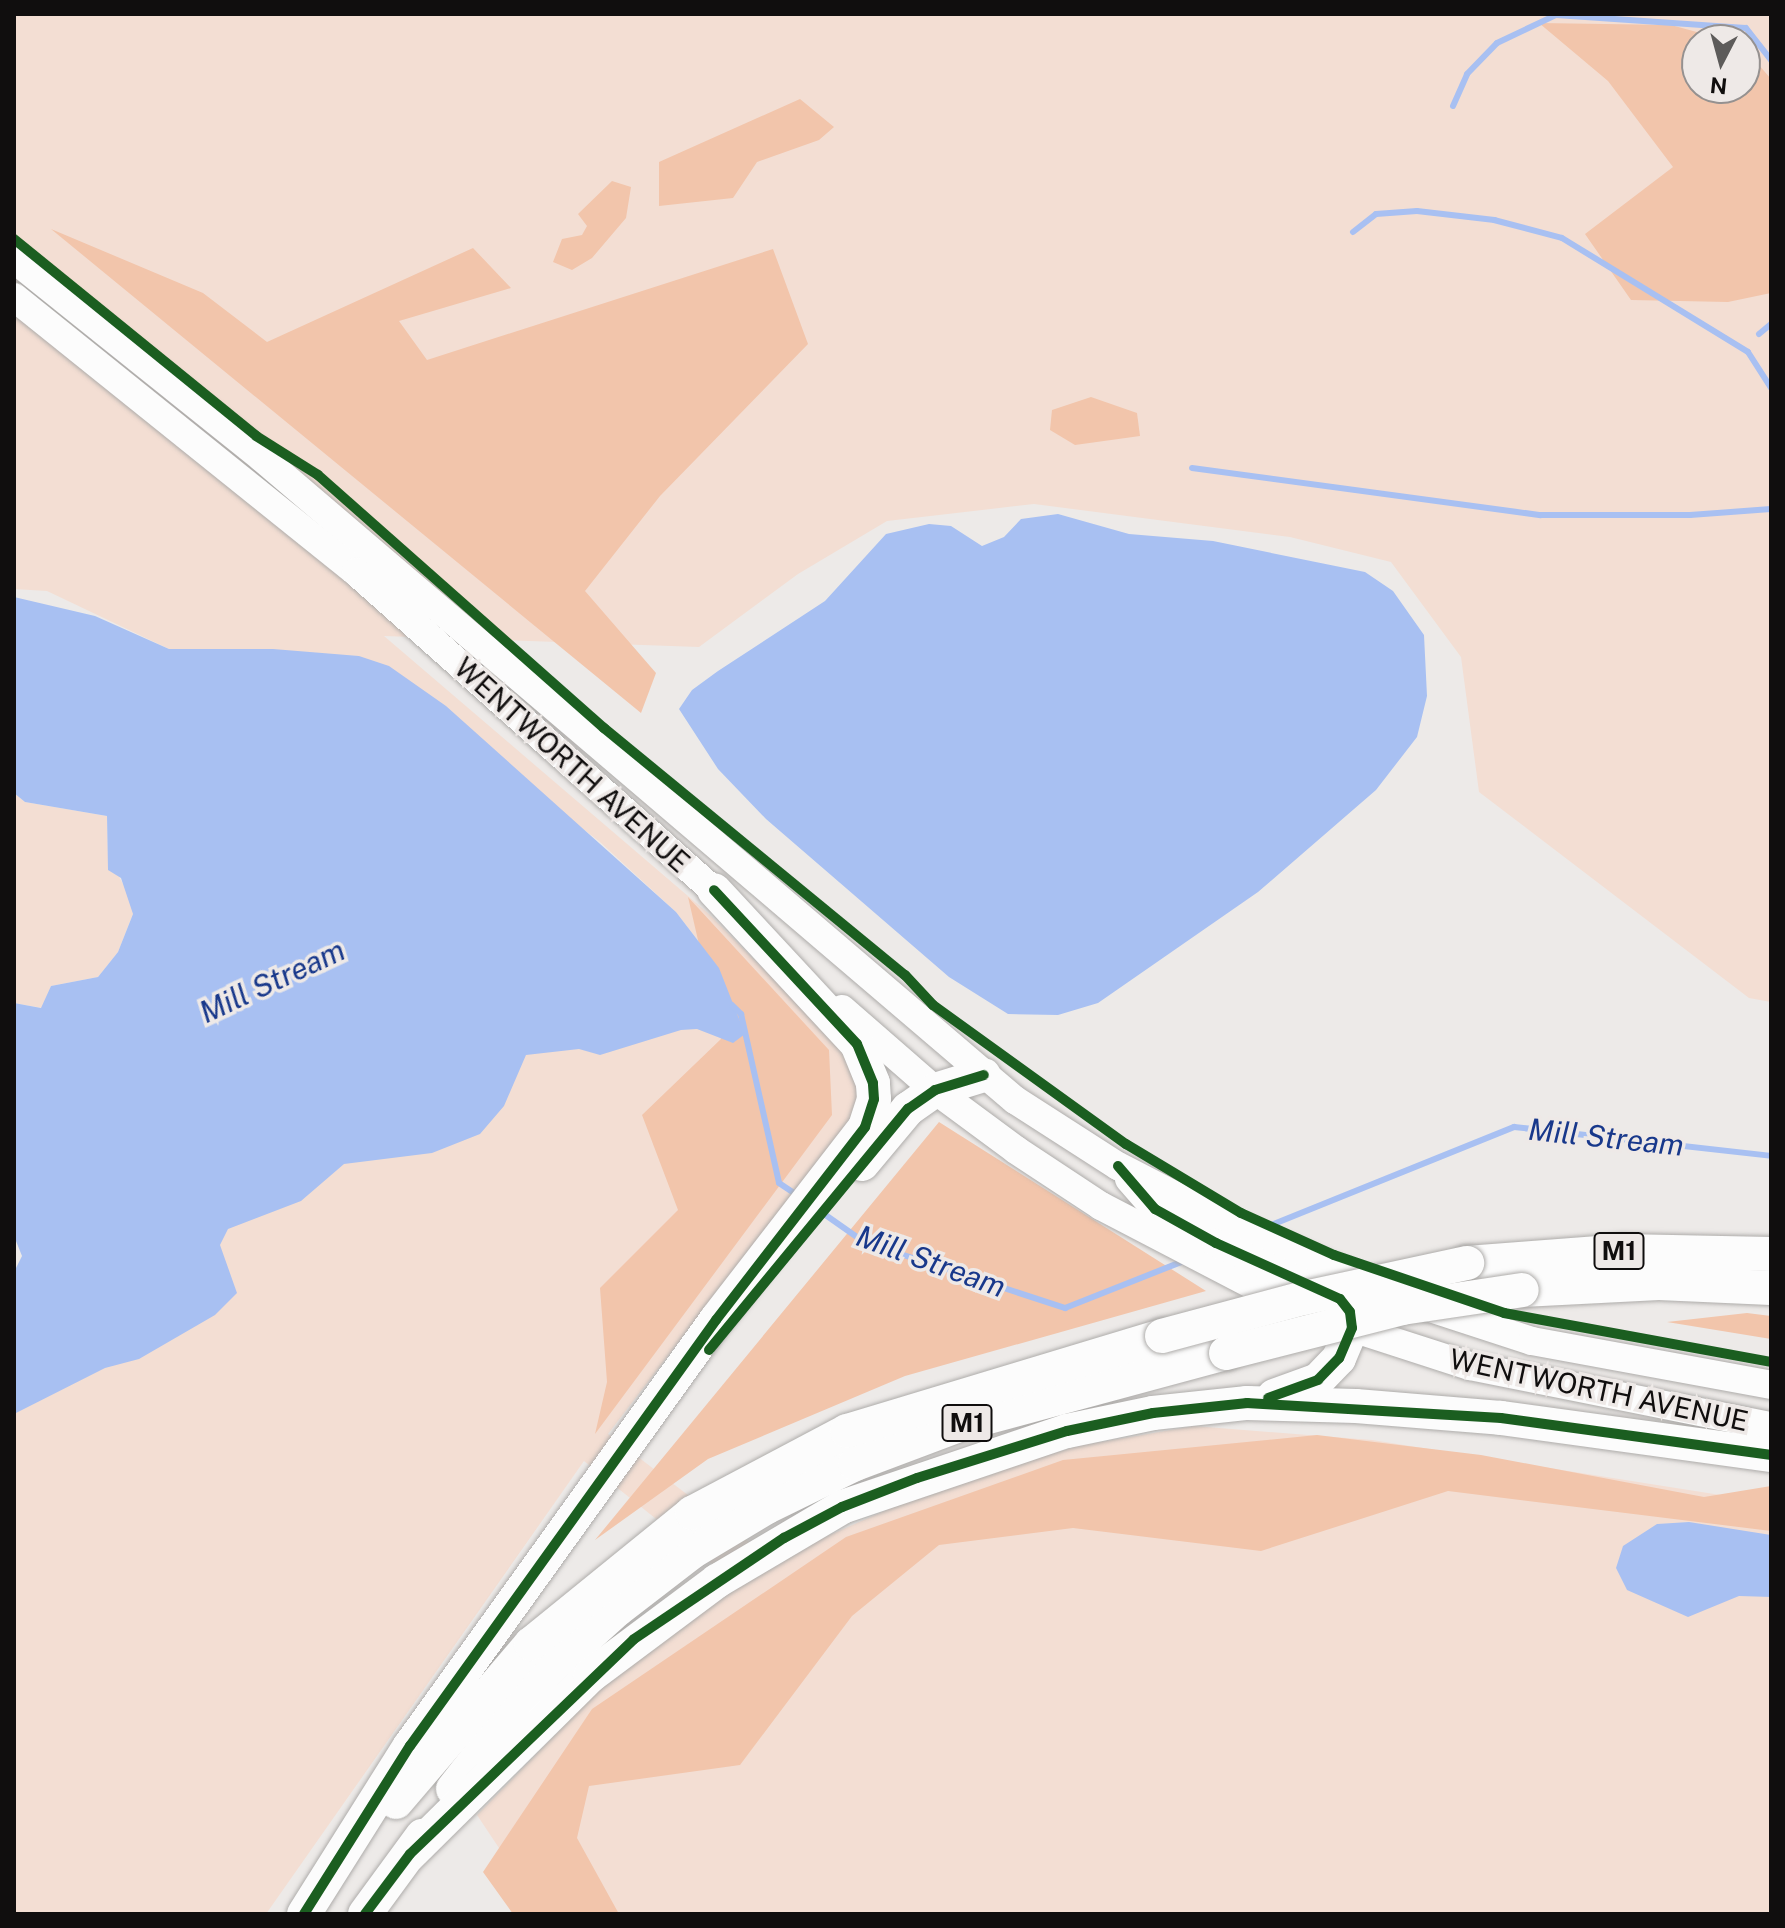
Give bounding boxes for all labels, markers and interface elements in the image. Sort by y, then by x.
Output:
north arrow [1681,24,1761,104]
text: N [1709,72,1729,100]
street label: WENTWORTH AVENUE [448,651,696,879]
water label: Mill Stream [194,932,350,1030]
water label: Mill Stream [1526,1111,1686,1163]
water label: Mill Stream [851,1217,1011,1305]
road number: M1 [1593,1229,1645,1273]
street label: WENTWORTH AVENUE [1447,1342,1751,1438]
road number: M1 [941,1401,993,1445]

